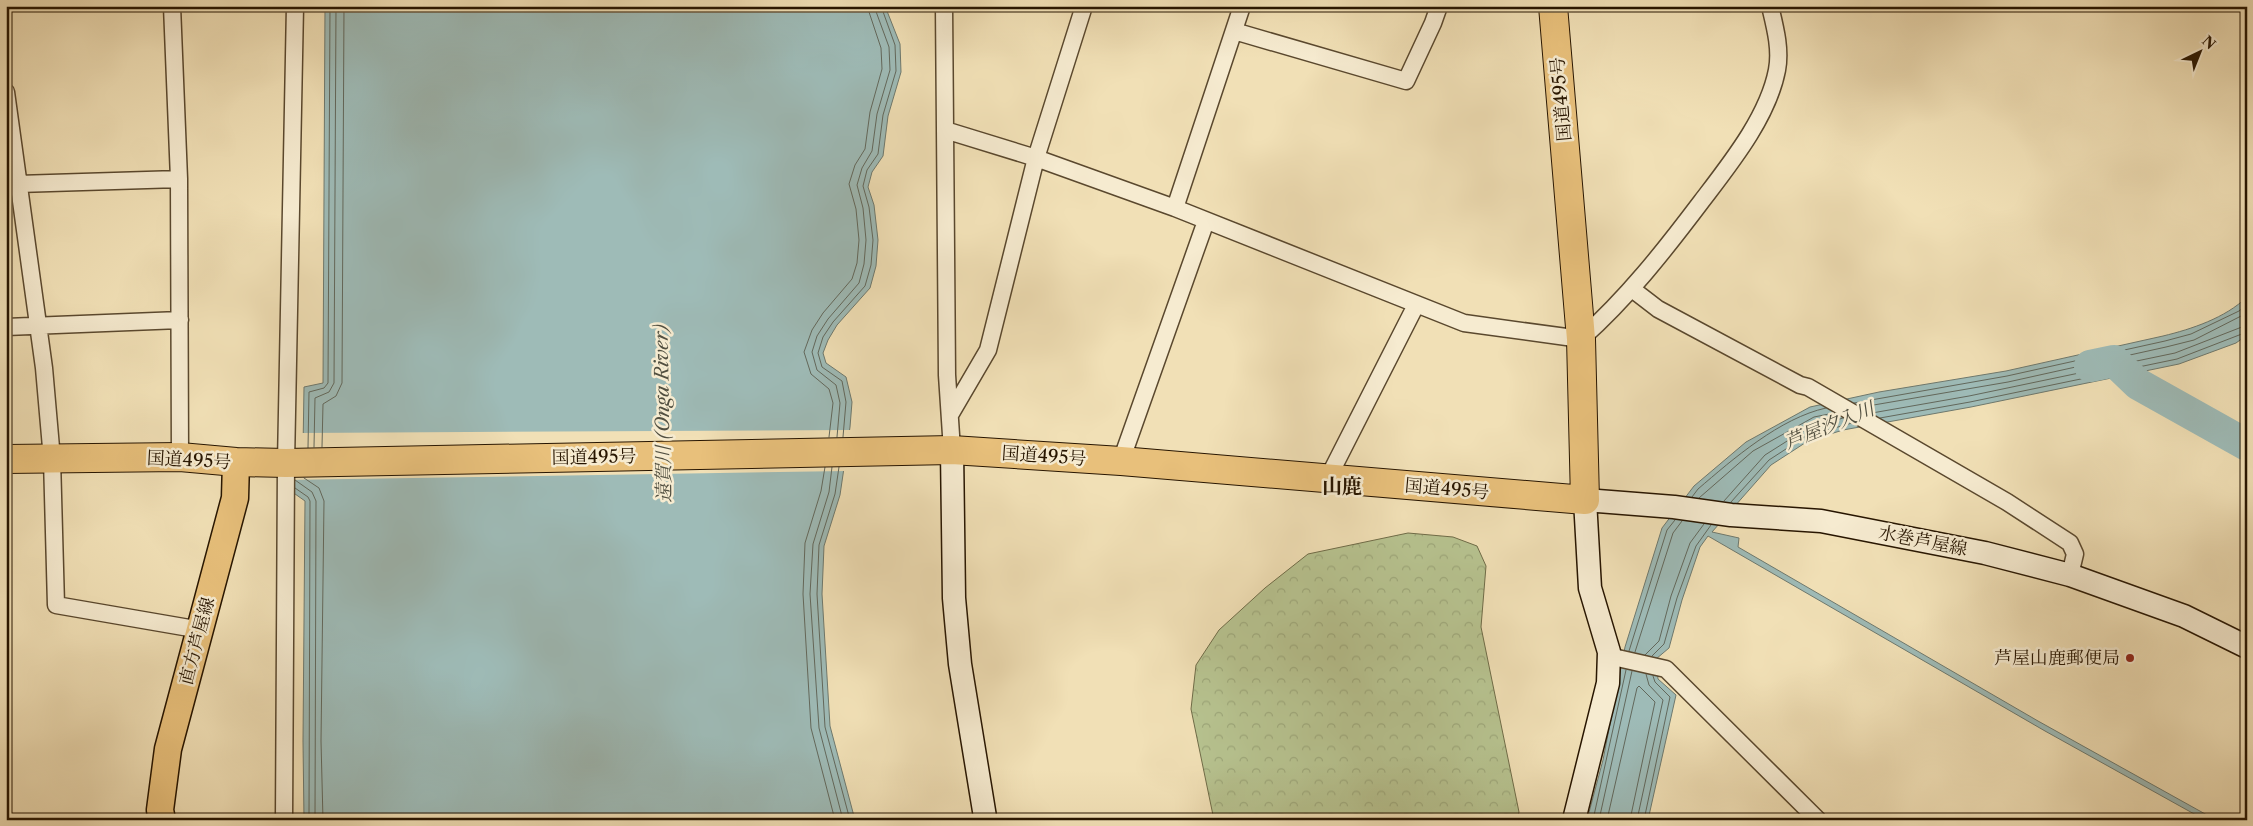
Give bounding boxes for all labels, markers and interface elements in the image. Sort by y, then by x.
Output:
north arrow [2176,28,2226,78]
text: N [2198,32,2219,53]
street label: 国道495号 [1546,56,1576,142]
water label: 遠賀川 (Onga River) [649,323,676,503]
water label: 芦屋汐入川 [1781,396,1879,454]
street label: 国道495号 [1001,442,1087,470]
street label: 国道495号 [551,445,637,469]
street label: 国道495号 [146,447,232,473]
district label: 山鹿 [1322,474,1362,498]
street label: 国道495号 [1404,474,1490,504]
street label: 水巻芦屋線 [1877,522,1969,560]
street label: 直方芦屋線 [175,595,219,687]
place label: 芦屋山鹿郵便局 [1994,647,2120,669]
marker: 芦屋山鹿郵便局 [2124,652,2136,664]

